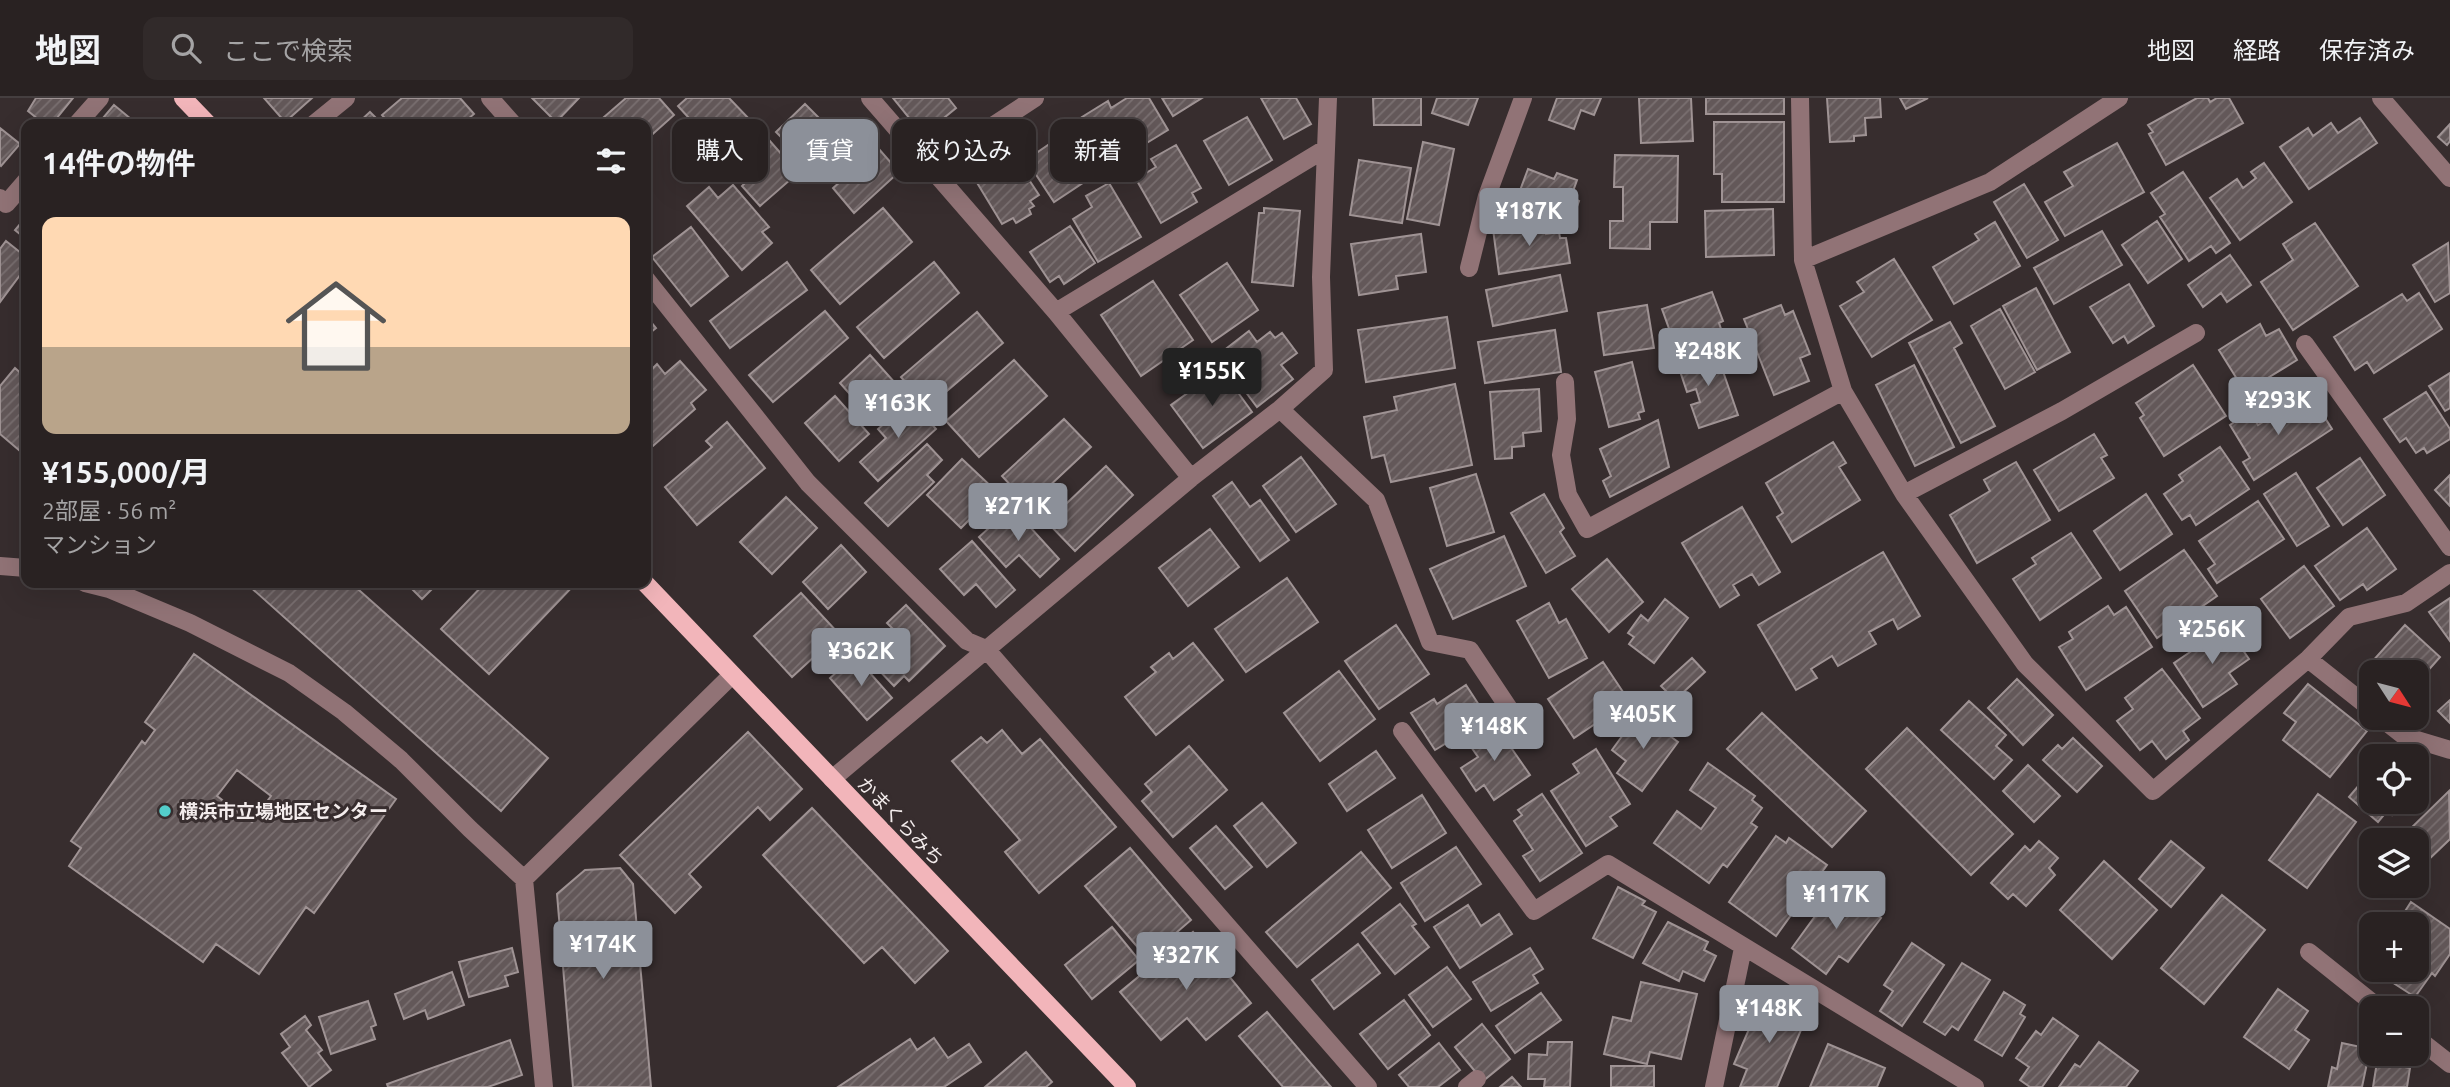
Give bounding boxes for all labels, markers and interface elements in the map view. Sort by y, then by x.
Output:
search box [143,17,633,80]
icon: search [167,29,205,67]
text: 地図 [35,31,101,68]
text: ここで検索 [223,36,353,65]
text: 地図 [2147,37,2195,64]
text: 経路 [2233,37,2281,64]
text: 保存済み [2319,37,2415,64]
chip: 購入 [672,119,768,182]
chip: 賃貸 [782,119,878,182]
chip: 絞り込み [892,119,1036,182]
chip: 新着 [1050,119,1146,182]
icon: filters [592,142,630,180]
text: 14件の物件 [42,146,196,180]
pin: ¥187K [1480,188,1578,248]
text: ¥187K [1495,198,1563,223]
icon: home [273,263,399,389]
pin: ¥248K [1659,328,1757,388]
text: ¥248K [1674,338,1742,363]
pin: ¥155K [1163,348,1261,408]
text: ¥155K [1178,358,1246,383]
pin: ¥293K [2229,378,2327,437]
pin: ¥163K [849,380,947,440]
text: ¥293K [2244,387,2312,412]
text: ¥163K [864,390,932,415]
text: ¥155,000/月 [42,455,210,489]
pin: ¥271K [969,484,1067,543]
text: ¥271K [984,493,1052,518]
text: 2部屋 · 56 m² [42,498,176,523]
text: マンション [42,532,157,557]
pin: ¥256K [2163,606,2261,666]
text: ¥256K [2178,616,2246,641]
pin: ¥362K [812,628,910,688]
text: ¥362K [827,638,895,663]
north arrow [2359,660,2429,730]
map controls [2359,660,2429,1066]
pin: ¥405K [1594,692,1692,751]
text: ¥405K [1609,701,1677,726]
pin: ¥148K [1445,704,1543,763]
text: ¥148K [1460,713,1528,738]
button: locate [2359,744,2429,814]
street label: かまくらみち [853,772,949,870]
place label: 横浜市立場地区センター [179,800,388,822]
marker: 横浜市立場地区センター [157,803,173,819]
button: layers [2359,828,2429,898]
pin: ¥117K [1787,872,1885,931]
text: ¥117K [1802,881,1870,906]
button: + [2359,912,2429,982]
pin: ¥174K [554,922,652,981]
text: ¥174K [569,931,637,956]
pin: ¥327K [1137,932,1235,992]
text: ¥327K [1152,942,1220,967]
pin: ¥148K [1720,986,1818,1045]
text: ¥148K [1735,995,1803,1020]
button: − [2359,996,2429,1066]

